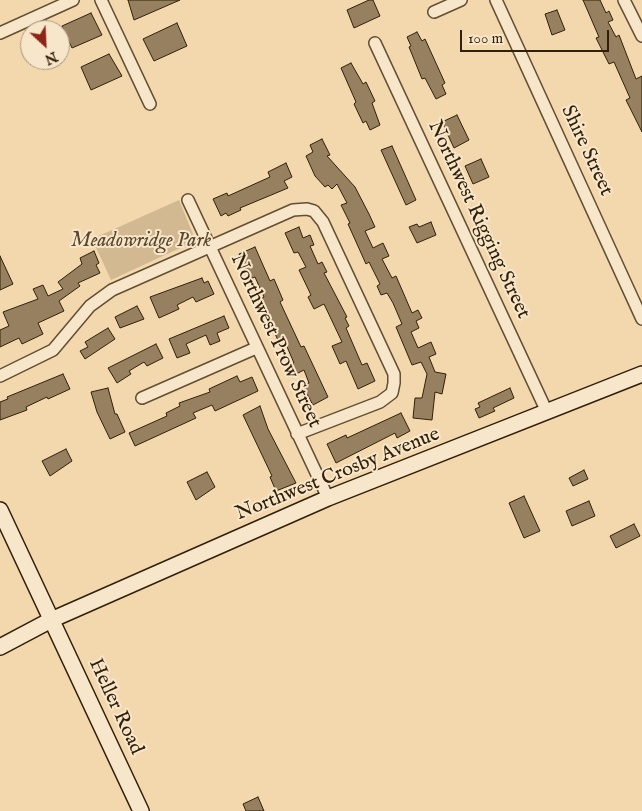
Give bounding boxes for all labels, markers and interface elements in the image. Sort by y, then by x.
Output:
north arrow [20,20,70,70]
scale bar [462,20,611,52]
text: 100 m [468,29,503,48]
text: N [42,47,60,68]
street label: Shire Street [555,102,617,200]
street label: Northwest Rigging Street [422,117,534,323]
park label: Meadowridge Park [71,230,211,254]
street label: Northwest Prow Street [224,250,326,432]
street label: Northwest Crosby Avenue [233,423,443,527]
street label: Heller Road [82,655,148,759]

